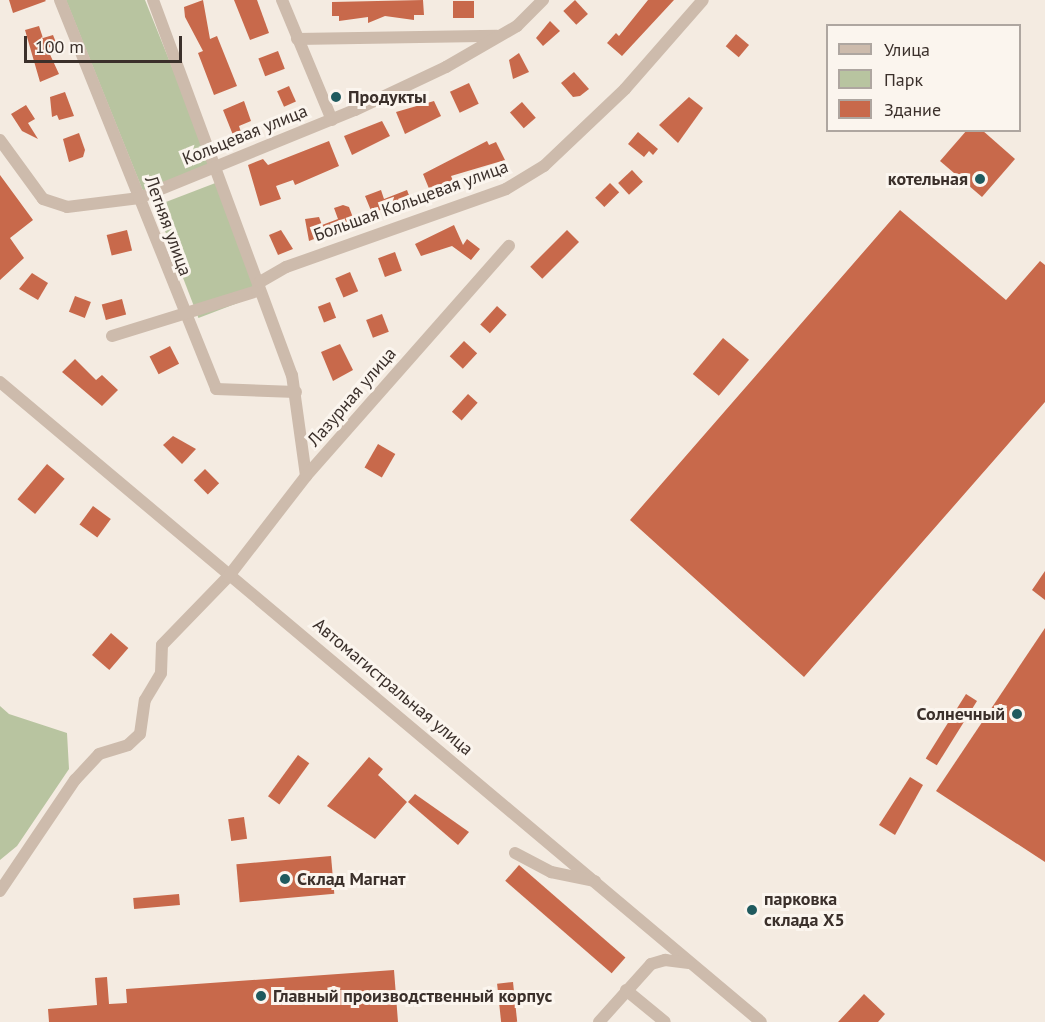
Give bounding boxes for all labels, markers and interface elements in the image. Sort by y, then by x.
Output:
scale bar [27,24,184,62]
legend [826,24,1021,132]
text: 100 m [35,35,84,58]
text: Улица [884,38,930,61]
text: Парк [884,68,923,91]
place label: Продукты [348,86,427,108]
marker: Продукты [329,90,343,104]
text: Здание [884,98,941,121]
street label: Кольцевая улица [179,100,311,170]
street label: Большая Кольцевая улица [311,156,511,246]
place label: котельная [888,168,968,190]
marker: котельная [973,172,987,186]
street label: Летняя улица [140,173,196,279]
street label: Лазурная улица [303,343,401,451]
street label: Автомагистральная улица [309,614,477,760]
place label: Солнечный [917,703,1005,725]
marker: Солнечный [1010,707,1024,721]
place label: Склад Магнат [297,868,406,890]
marker: Склад Магнат [278,872,292,886]
place label: парковка склада X5 [764,889,845,932]
marker: парковка склада X5 [745,903,759,917]
place label: Главный производственный корпус [273,985,552,1007]
marker: Главный производственный корпус [254,989,268,1003]

